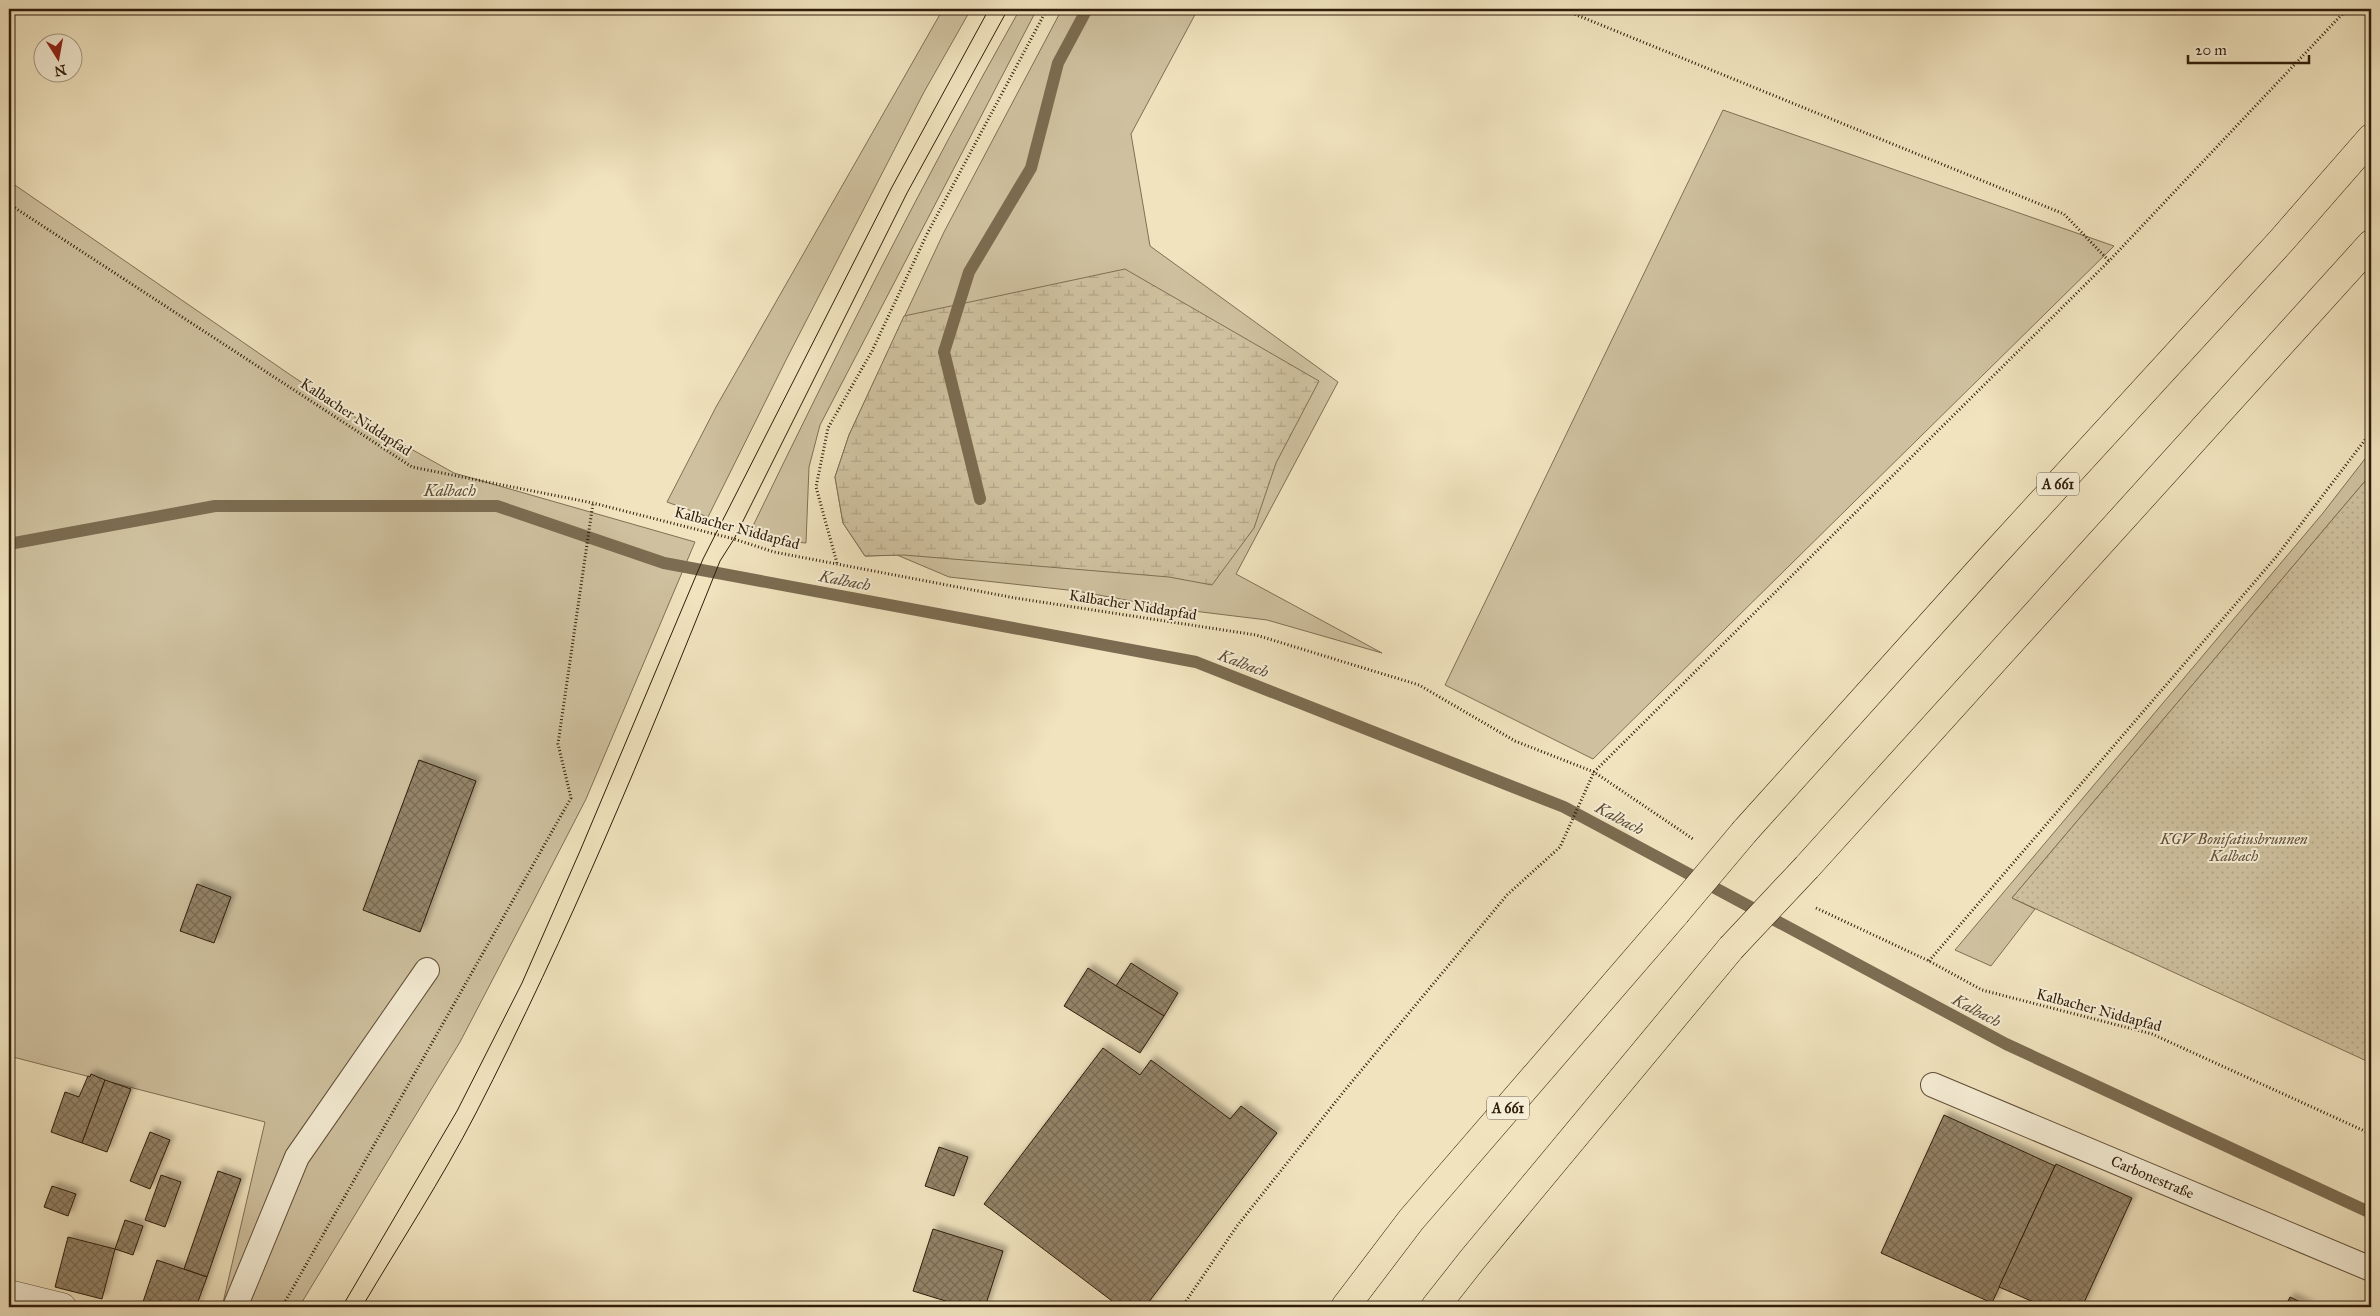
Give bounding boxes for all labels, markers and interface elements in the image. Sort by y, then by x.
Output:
north arrow [32,32,82,82]
scale bar [2188,32,2309,64]
text: 20 m [2195,41,2227,59]
text: N [53,61,68,80]
street label: Kalbacher Niddapfad [297,374,415,460]
road number: A 661 [2037,472,2079,496]
water label: Kalbach [423,481,476,500]
street label: Kalbacher Niddapfad [672,503,802,553]
water label: Kalbach [817,566,872,595]
street label: Kalbacher Niddapfad [1068,586,1199,624]
water label: Kalbach [1215,645,1272,682]
water label: Kalbach [1592,797,1647,839]
park label: KGV Bonifatiusbrunnen Kalbach [2159,830,2308,865]
street label: Kalbacher Niddapfad [2034,985,2164,1035]
water label: Kalbach [1949,989,2004,1031]
road number: A 661 [1487,1096,1529,1120]
street label: Carbonestraße [2108,1152,2197,1203]

